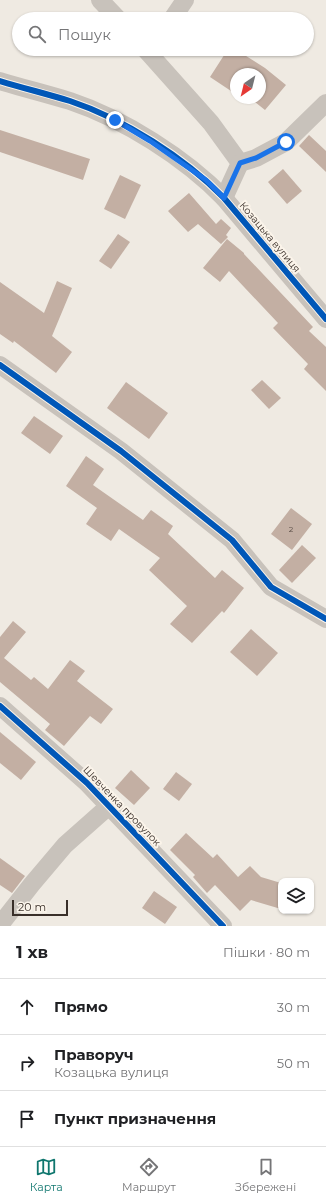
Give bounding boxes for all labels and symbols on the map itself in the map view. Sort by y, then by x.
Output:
north arrow [230,68,266,104]
route end [106,111,124,129]
route start [277,133,295,151]
street label: Козацька вулиця [237,199,303,275]
house number: 2 [289,524,294,534]
street label: Шевченка провулок [80,763,164,849]
scale bar [12,898,68,917]

